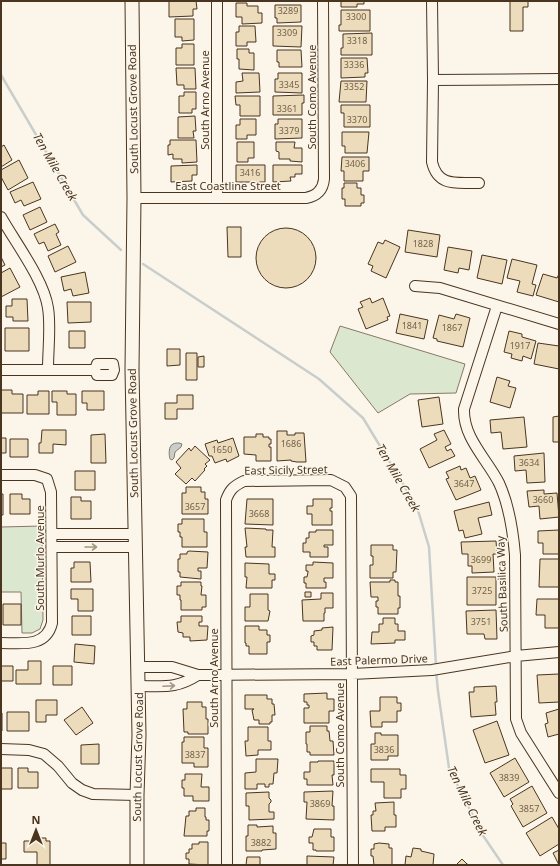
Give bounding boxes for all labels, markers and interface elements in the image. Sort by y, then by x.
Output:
house number: 3289 [278,4,298,17]
house number: 3300 [346,10,366,23]
house number: 3309 [277,26,297,39]
house number: 3318 [347,34,367,47]
street label: South Locust Grove Road [124,44,141,174]
street label: South Como Avenue [304,44,319,150]
street label: South Arno Avenue [197,50,212,150]
house number: 3336 [344,58,364,71]
house number: 3345 [279,78,299,91]
house number: 3352 [344,80,364,93]
house number: 3361 [277,102,297,115]
house number: 3370 [347,113,367,126]
house number: 3379 [279,124,299,137]
water label: Ten Mile Creek [29,130,82,205]
house number: 3406 [345,157,365,170]
house number: 3416 [240,166,260,179]
street label: East Coastline Street [175,178,281,193]
house number: 1828 [413,237,433,250]
house number: 1841 [402,319,422,332]
house number: 1867 [442,321,462,334]
house number: 1917 [510,339,530,352]
street label: South Locust Grove Road [124,368,141,498]
house number: 1686 [281,437,301,450]
water label: Ten Mile Creek [372,441,425,516]
house number: 1650 [212,443,232,456]
house number: 3634 [519,456,539,469]
street label: East Sicily Street [244,461,328,478]
house number: 3647 [454,477,474,490]
house number: 3660 [533,493,553,506]
house number: 3657 [185,500,205,513]
street label: South Murlo Avenue [32,505,47,611]
house number: 3668 [249,507,269,520]
street label: South Basilica Way [492,535,511,632]
one-way arrow [84,543,97,551]
house number: 3699 [471,553,491,566]
house number: 3725 [472,584,492,597]
house number: 3751 [471,615,491,628]
street label: South Arno Avenue [206,628,221,728]
street label: East Palermo Drive [330,650,428,669]
one-way arrow [163,682,176,690]
street label: South Como Avenue [332,682,347,788]
street label: South Locust Grove Road [129,692,146,822]
house number: 3836 [374,743,394,756]
house number: 3837 [185,748,205,761]
water label: Ten Mile Creek [443,763,492,840]
house number: 3839 [499,771,519,784]
house number: 3869 [310,797,330,810]
house number: 3857 [519,802,539,815]
north arrow [16,810,56,850]
text: N [32,812,40,827]
house number: 3882 [251,836,271,849]

